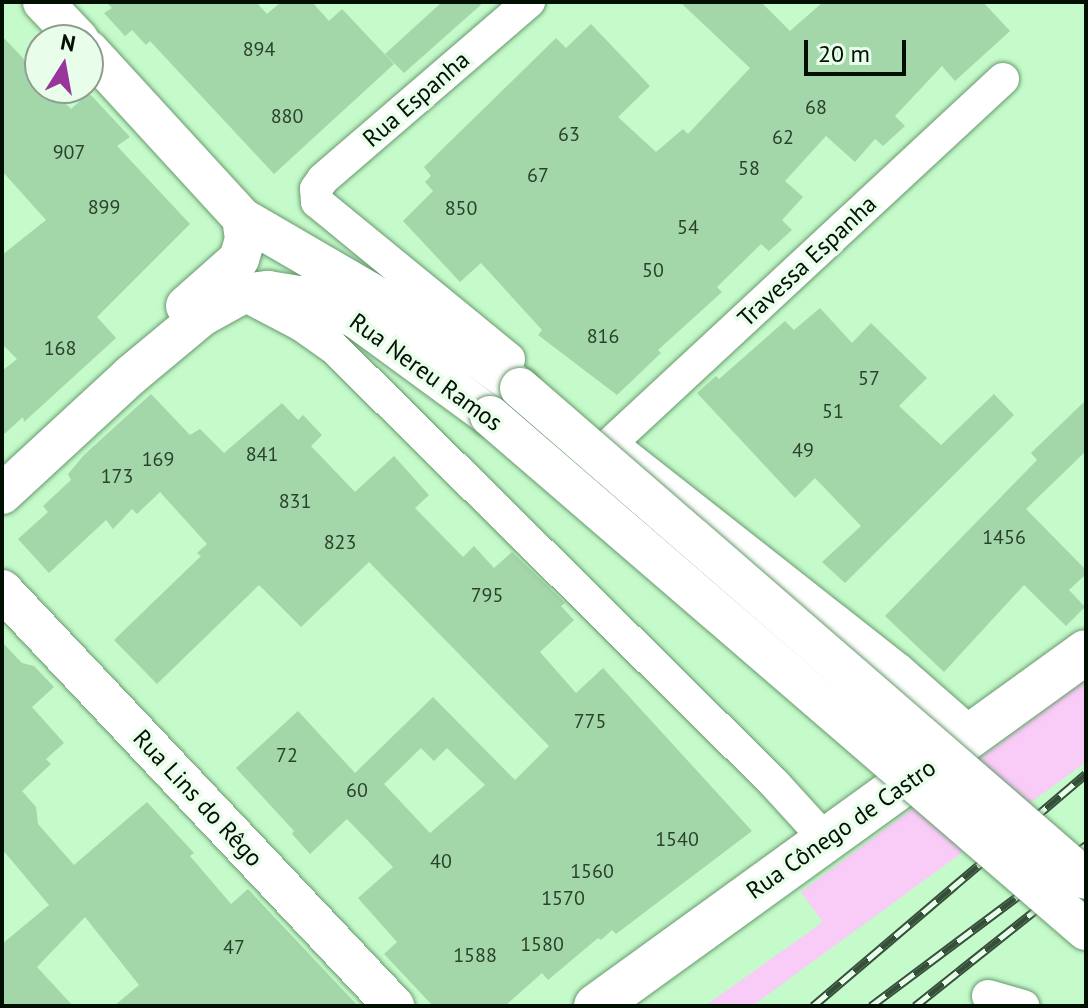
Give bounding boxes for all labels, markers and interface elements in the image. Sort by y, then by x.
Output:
north arrow [24,24,104,104]
scale bar [808,24,910,74]
text: N [58,27,78,58]
house number: 894 [243,37,275,61]
text: 20 m [818,38,870,69]
street label: Rua Espanha [357,45,475,153]
house number: 68 [805,95,827,119]
house number: 880 [271,104,303,128]
house number: 63 [558,122,580,146]
house number: 62 [772,125,794,149]
house number: 907 [53,140,85,164]
house number: 58 [738,156,760,180]
house number: 67 [527,163,549,187]
street label: Travessa Espanha [732,189,882,333]
house number: 899 [88,195,120,219]
house number: 850 [445,196,477,220]
house number: 54 [677,215,699,239]
house number: 50 [642,258,664,282]
street label: Rua Nereu Ramos [344,307,508,437]
house number: 816 [587,324,619,348]
house number: 168 [44,336,76,360]
house number: 57 [858,366,880,390]
house number: 51 [822,399,844,423]
house number: 49 [792,438,814,462]
house number: 841 [246,442,278,466]
house number: 169 [142,447,174,471]
house number: 173 [101,464,133,488]
house number: 831 [279,489,311,513]
house number: 1456 [982,525,1026,549]
house number: 823 [324,530,356,554]
house number: 795 [471,583,503,607]
house number: 775 [574,709,606,733]
street label: Rua Lins do Rêgo [127,724,269,872]
house number: 72 [276,743,298,767]
street label: Rua Cônego de Castro [741,753,941,905]
house number: 60 [346,778,368,802]
house number: 1540 [655,827,699,851]
house number: 40 [430,849,452,873]
house number: 1560 [570,859,614,883]
house number: 1570 [541,886,585,910]
house number: 1580 [520,932,564,956]
house number: 47 [223,935,245,959]
house number: 1588 [453,943,497,967]

